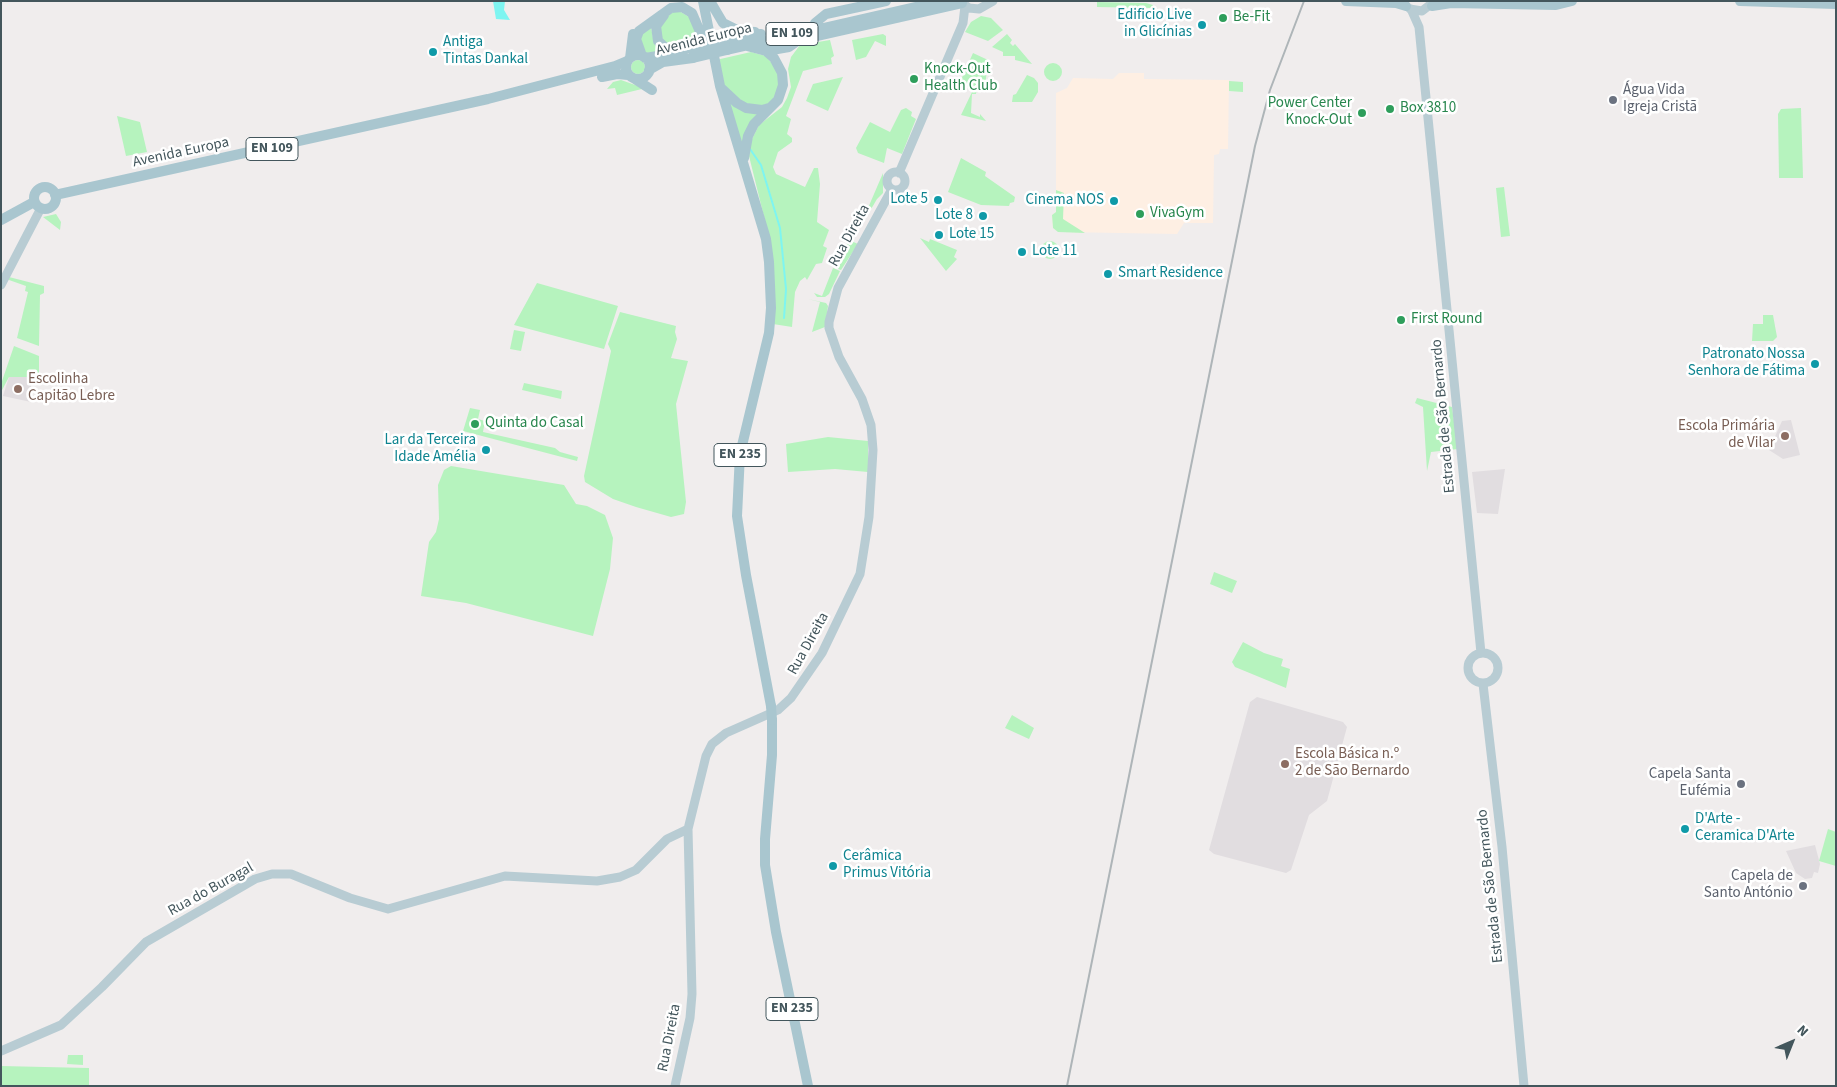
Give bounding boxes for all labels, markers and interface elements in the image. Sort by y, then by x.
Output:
place label: Edificio Live in Glicínias [1117,7,1192,42]
place label: Be-Fit [1233,9,1270,27]
marker: Be-Fit [1217,12,1229,24]
street label: Avenida Europa [654,19,754,61]
marker: Edificio Live in Glicínias [1196,19,1208,31]
road number: EN 109 [766,22,818,46]
place label: Antiga Tintas Dankal [443,34,528,69]
marker: Antiga Tintas Dankal [427,46,439,58]
place label: Knock-Out Health Club [924,61,997,96]
marker: Knock-Out Health Club [908,73,920,85]
place label: Água Vida Igreja Cristã [1623,82,1697,117]
marker: Água Vida Igreja Cristã [1607,94,1619,106]
place label: Power Center Knock-Out [1268,95,1352,130]
place label: Box 3810 [1400,100,1456,118]
marker: Box 3810 [1384,103,1396,115]
marker: Power Center Knock-Out [1356,107,1368,119]
street label: Avenida Europa [131,134,231,172]
road number: EN 109 [246,138,298,160]
place label: Lote 5 [890,191,928,209]
place label: Cinema NOS [1025,192,1104,210]
marker: Lote 5 [932,194,944,206]
marker: Cinema NOS [1108,195,1120,207]
street label: Rua Direita [825,202,875,270]
place label: VivaGym [1150,205,1204,223]
place label: Lote 8 [935,207,973,225]
marker: VivaGym [1134,208,1146,220]
marker: Lote 8 [977,210,989,222]
place label: Lote 15 [949,226,994,244]
marker: Lote 15 [933,229,945,241]
place label: Lote 11 [1032,243,1077,261]
marker: Lote 11 [1016,246,1028,258]
place label: Smart Residence [1118,265,1223,283]
marker: Smart Residence [1102,268,1114,280]
place label: First Round [1411,311,1483,329]
marker: First Round [1395,314,1407,326]
street label: Estrada de São Bernardo [1428,338,1460,494]
place label: Patronato Nossa Senhora de Fátima [1688,346,1805,381]
marker: Patronato Nossa Senhora de Fátima [1809,358,1821,370]
place label: Escolinha Capitão Lebre [28,371,115,406]
marker: Escolinha Capitão Lebre [12,383,24,395]
place label: Quinta do Casal [485,415,584,433]
marker: Quinta do Casal [469,418,481,430]
place label: Escola Primária de Vilar [1678,418,1775,453]
marker: Escola Primária de Vilar [1779,430,1791,442]
place label: Lar da Terceira Idade Amélia [384,432,476,467]
marker: Lar da Terceira Idade Amélia [480,444,492,456]
road number: EN 235 [714,444,766,466]
street label: Rua Direita [784,610,834,678]
place label: Escola Básica n.º 2 de São Bernardo [1295,746,1410,781]
marker: Escola Básica n.º 2 de São Bernardo [1279,758,1291,770]
place label: Capela Santa Eufémia [1649,766,1731,801]
marker: Capela Santa Eufémia [1735,778,1747,790]
street label: Estrada de São Bernardo [1474,808,1508,964]
place label: D'Arte - Ceramica D'Arte [1695,811,1795,846]
marker: D'Arte - Ceramica D'Arte [1679,823,1691,835]
place label: Cerâmica Primus Vitória [843,848,931,883]
street label: Rua do Buragal [165,859,257,921]
marker: Cerâmica Primus Vitória [827,860,839,872]
place label: Capela de Santo António [1704,868,1793,903]
marker: Capela de Santo António [1797,880,1809,892]
road number: EN 235 [766,998,818,1021]
street label: Rua Direita [655,1003,685,1073]
north arrow [1767,1017,1817,1067]
text: N [1792,1021,1813,1042]

